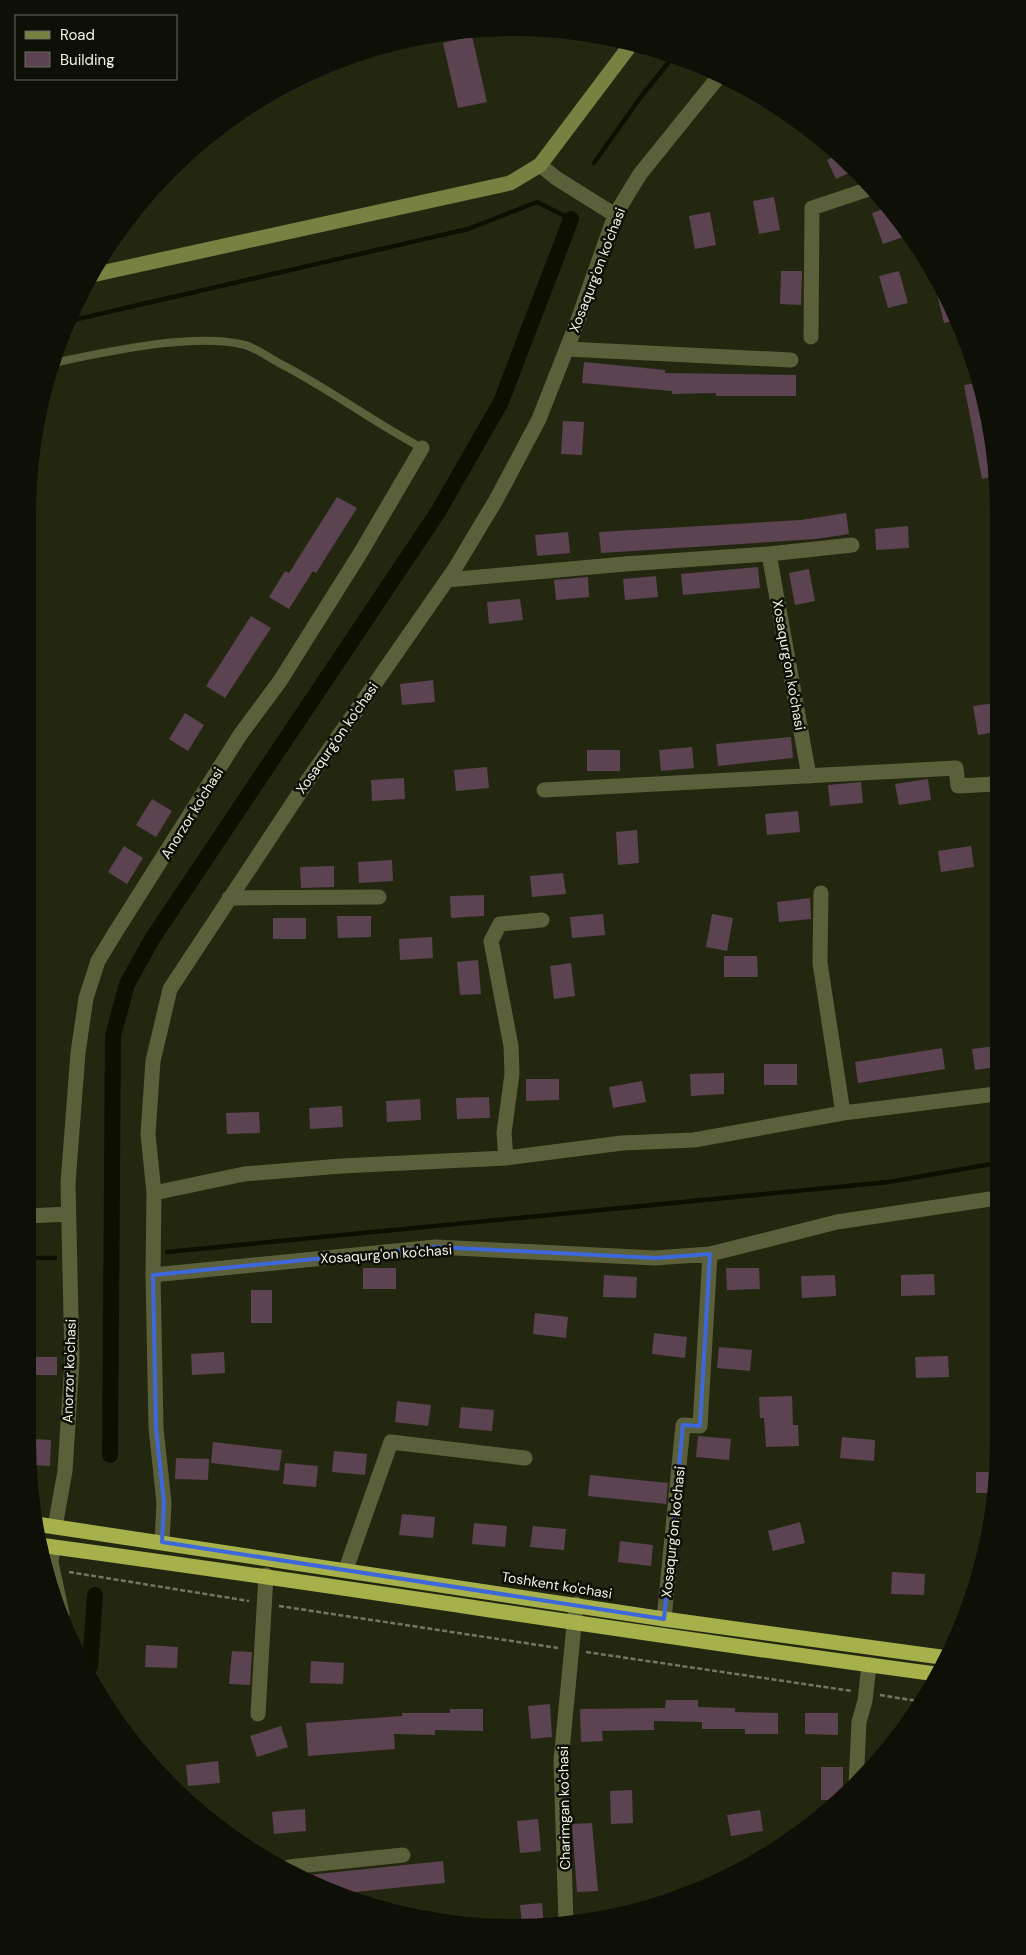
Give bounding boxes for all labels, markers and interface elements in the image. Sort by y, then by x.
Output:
legend [15,15,178,80]
text: Road [60,25,95,45]
text: Building [60,50,115,70]
street label: Xosaqurg'on ko'chasi [565,205,629,335]
street label: Xosaqurg'on ko'chasi [769,598,809,732]
street label: Xosaqurg'on ko'chasi [292,679,382,797]
street label: Anorzor ko'chasi [157,764,227,862]
street label: Xosaqurg'on ko'chasi [319,1240,453,1268]
street label: Anorzor ko'chasi [58,1319,80,1423]
street label: Xosaqurg'on ko'chasi [657,1465,689,1599]
street label: Toshkent ko'chasi [500,1567,614,1603]
street label: Charimgan ko'chasi [554,1746,574,1870]

